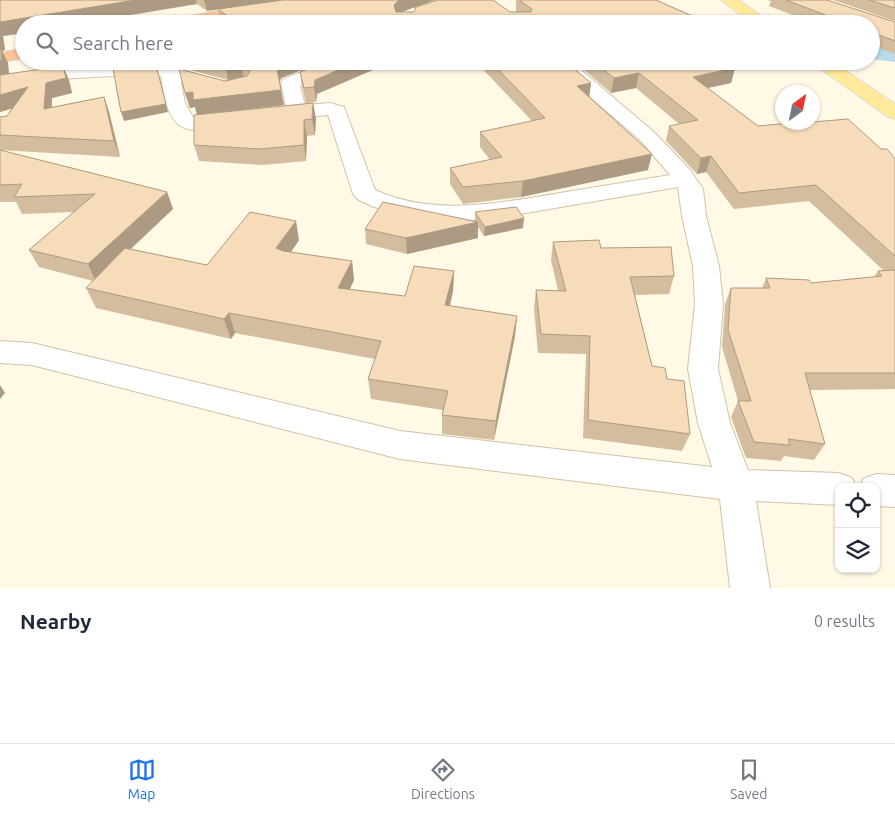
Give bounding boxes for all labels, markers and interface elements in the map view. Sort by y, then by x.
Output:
search box [15,15,880,70]
icon: search [33,29,61,57]
text: Search here [73,32,173,54]
north arrow [775,85,820,130]
map controls [835,483,880,573]
button: locate [835,483,880,528]
button: layers [835,528,880,573]
text: Nearby [20,609,91,633]
text: 0 results [814,612,875,630]
tab: Map [128,756,156,802]
tab: Directions [411,756,475,802]
tab: Saved [730,756,767,802]

